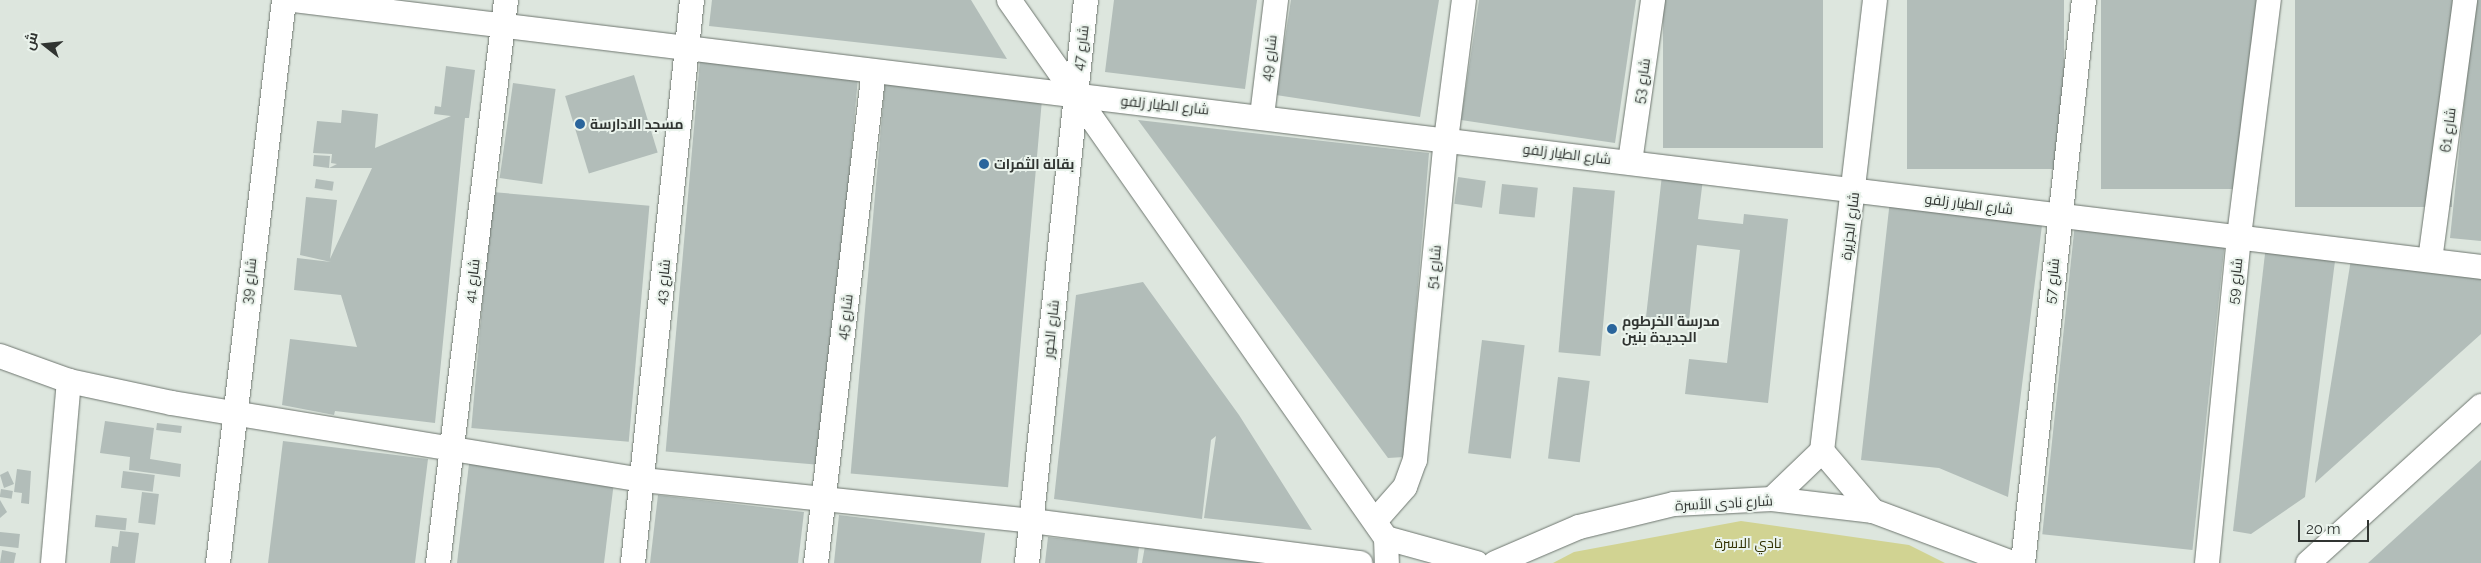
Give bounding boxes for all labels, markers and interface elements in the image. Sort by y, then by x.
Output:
north arrow [20,20,70,70]
street label: شارع 47 [1070,24,1092,72]
text: ش [20,30,41,52]
street label: شارع 49 [1258,34,1280,82]
street label: شارع 53 [1630,57,1654,105]
street label: شارع الطيار زلفو [1120,92,1210,118]
street label: شارع 61 [2437,107,2459,153]
place label: مسجد الادارسة [590,116,684,132]
marker: مسجد الادارسة [574,118,586,130]
street label: شارع الطيار زلفو [1522,140,1612,168]
place label: بقالة الثمرات [994,156,1074,172]
marker: بقالة الثمرات [978,158,990,170]
street label: شارع الطيار زلفو [1924,190,2014,218]
street label: شارع الجزيرة [1838,191,1862,261]
street label: شارع 51 [1424,244,1444,290]
street label: شارع 39 [238,257,260,305]
street label: شارع 57 [2041,257,2063,305]
street label: شارع 59 [2224,257,2246,305]
street label: شارع 41 [461,258,483,304]
street label: شارع 43 [652,258,674,306]
street label: شارع 45 [834,293,856,341]
street label: شارع الخور [1040,299,1062,359]
place label: مدرسة الخرطوم الجديدة بنين [1622,313,1720,346]
marker: مدرسة الخرطوم الجديدة بنين [1606,323,1618,335]
street label: شارع نادى الأسرة [1675,492,1773,514]
scale bar [2301,510,2372,542]
text: 20 m [2306,520,2341,538]
park label: نادي الاسرة [1714,535,1782,551]

